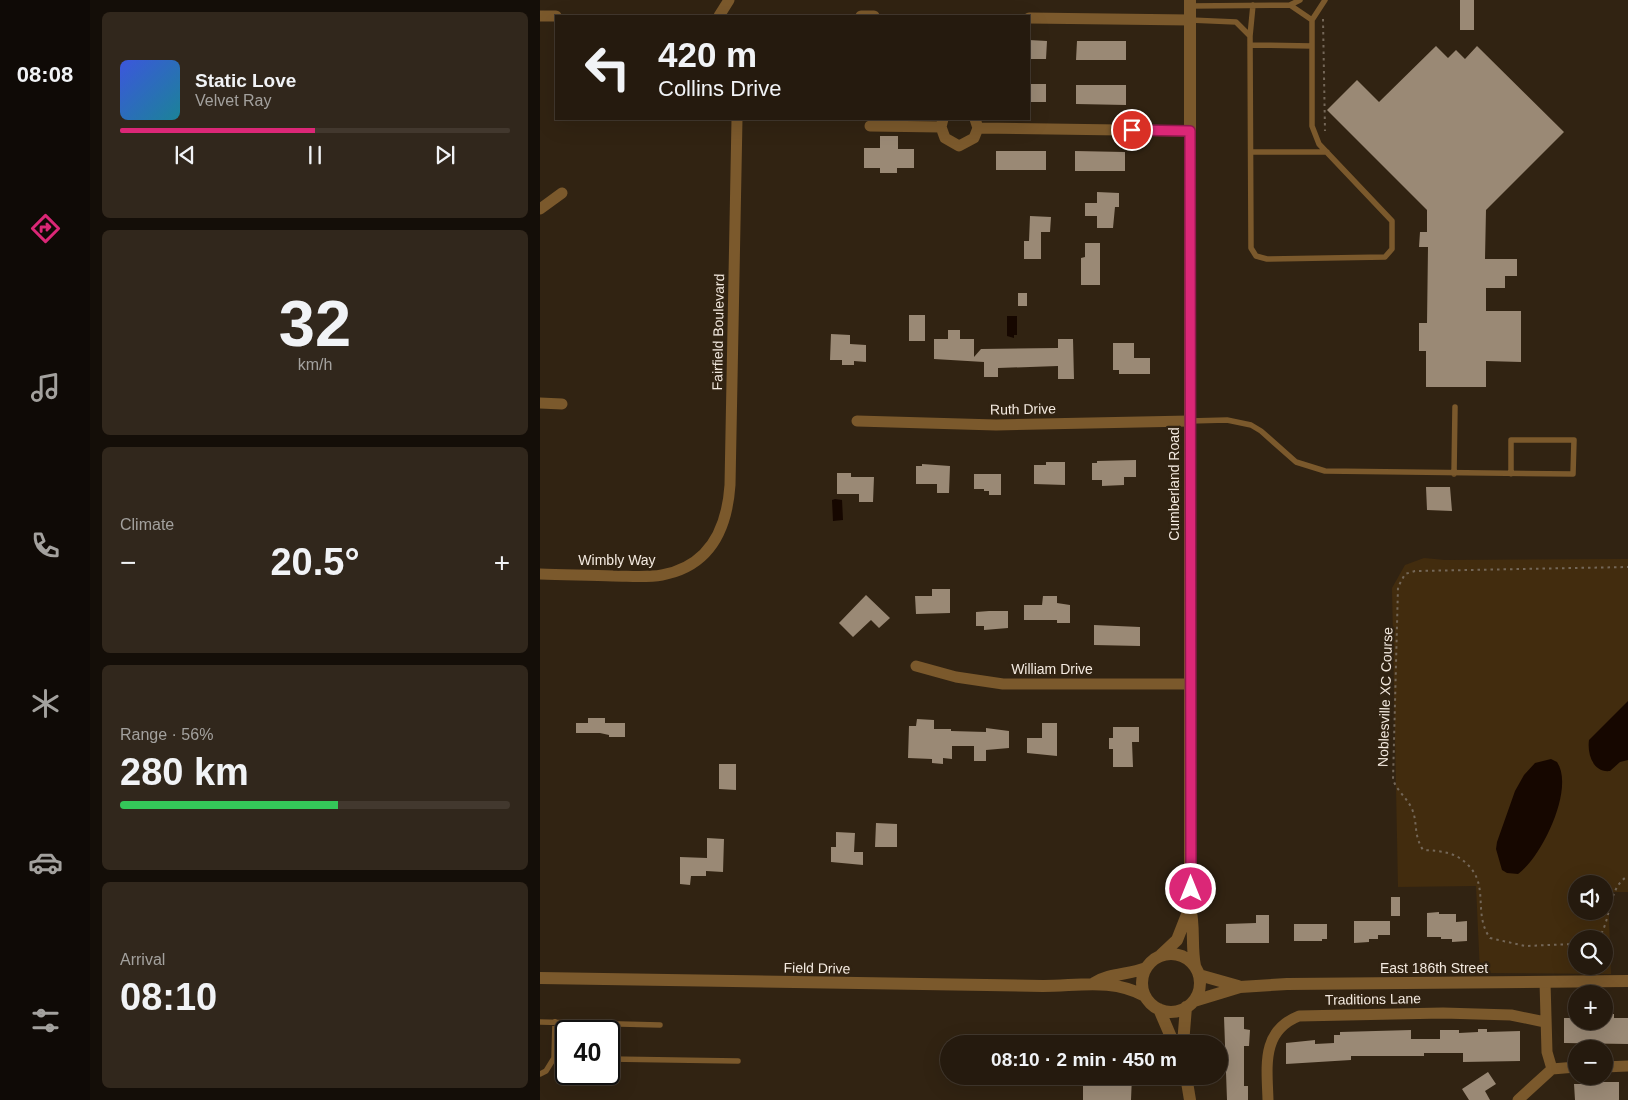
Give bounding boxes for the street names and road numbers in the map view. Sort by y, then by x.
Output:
street label: Fairfield Boulevard [709,274,727,390]
street label: Ruth Drive [990,400,1056,418]
street label: Cumberland Road [1166,427,1182,541]
street label: Wimbly Way [578,552,656,568]
street label: Noblesville XC Course [1375,627,1395,767]
street label: William Drive [1011,661,1093,677]
street label: Field Drive [783,959,851,977]
street label: East 186th Street [1380,960,1488,976]
street label: Traditions Lane [1325,990,1421,1008]

